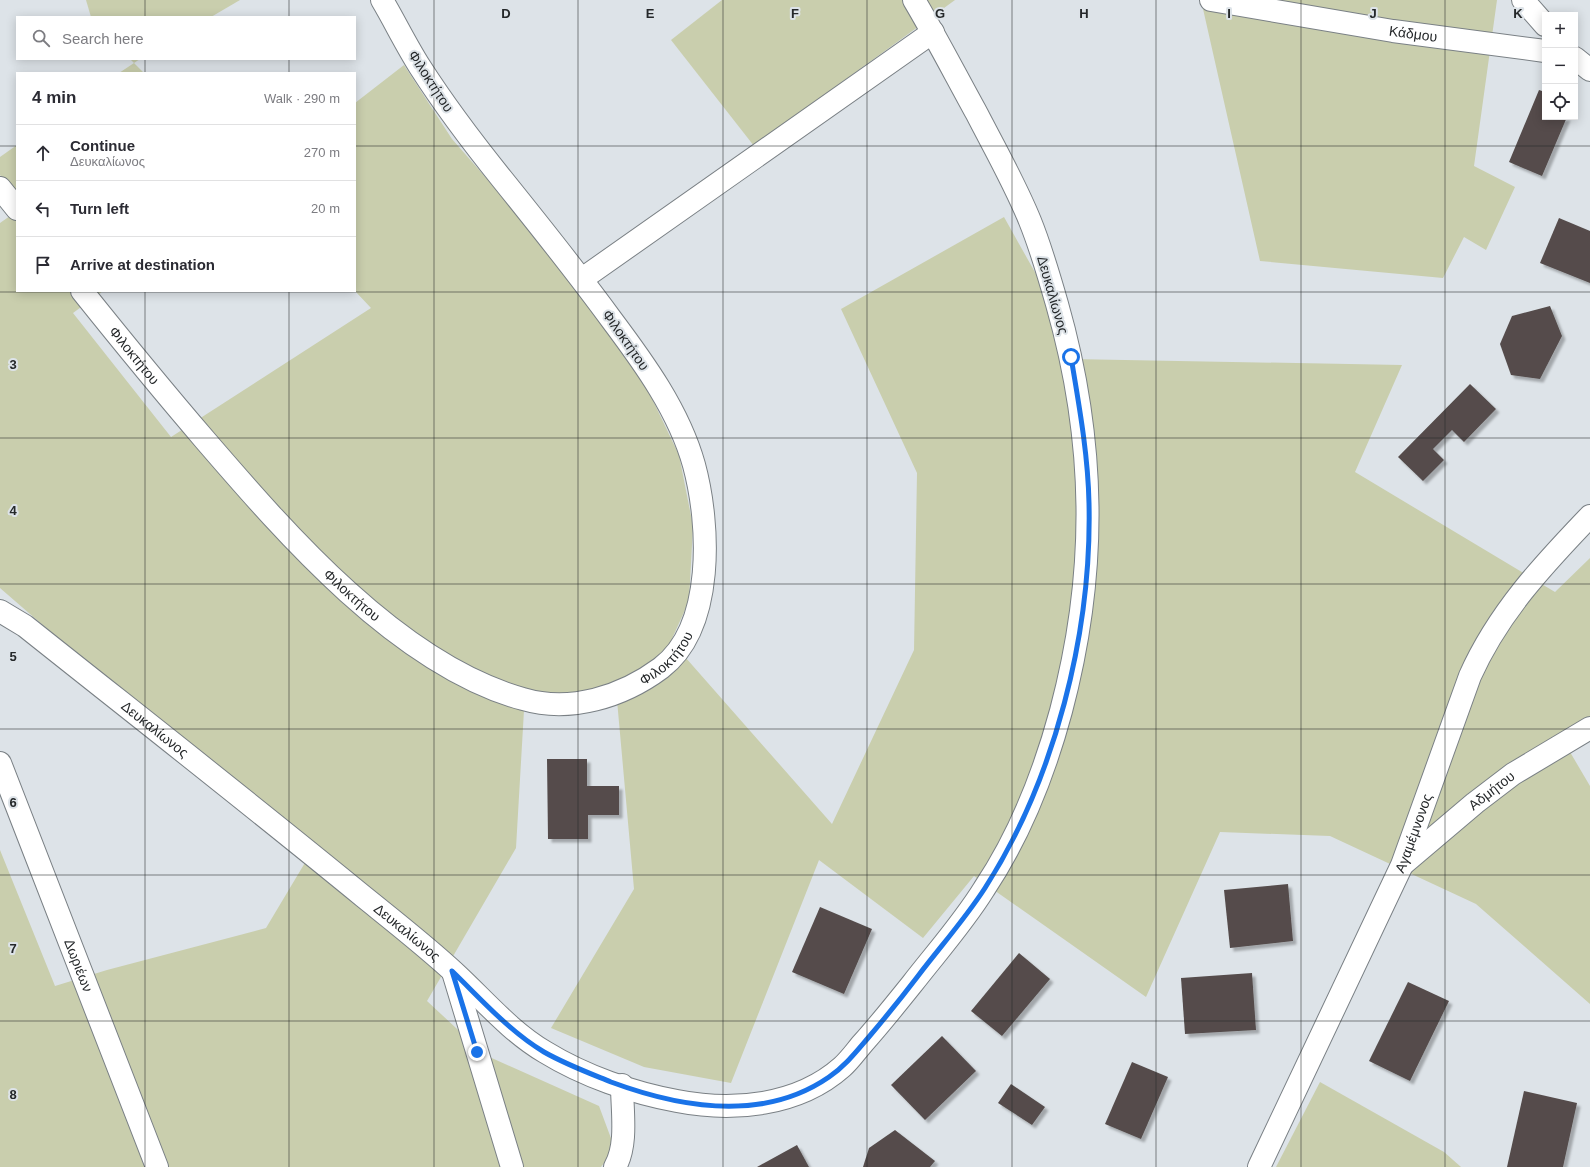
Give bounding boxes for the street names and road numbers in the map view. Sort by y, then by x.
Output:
street label: Κάδμου [1388,23,1438,45]
street label: Φιλοκτήτου [405,47,457,115]
street label: Δευκαλίωνος [1034,254,1072,336]
street label: Φιλοκτήτου [599,307,653,373]
street label: Φιλοκτήτου [106,323,163,388]
street label: Φιλοκτήτου [320,566,383,624]
street label: Φιλοκτήτου [636,629,696,688]
street label: Δευκαλίωνος [118,698,192,761]
street label: Αδμήτου [1465,768,1518,813]
street label: Αγαμέμνονος [1392,791,1435,875]
street label: Δευκαλίωνος [371,900,444,964]
street label: Δωριέων [61,936,96,994]

